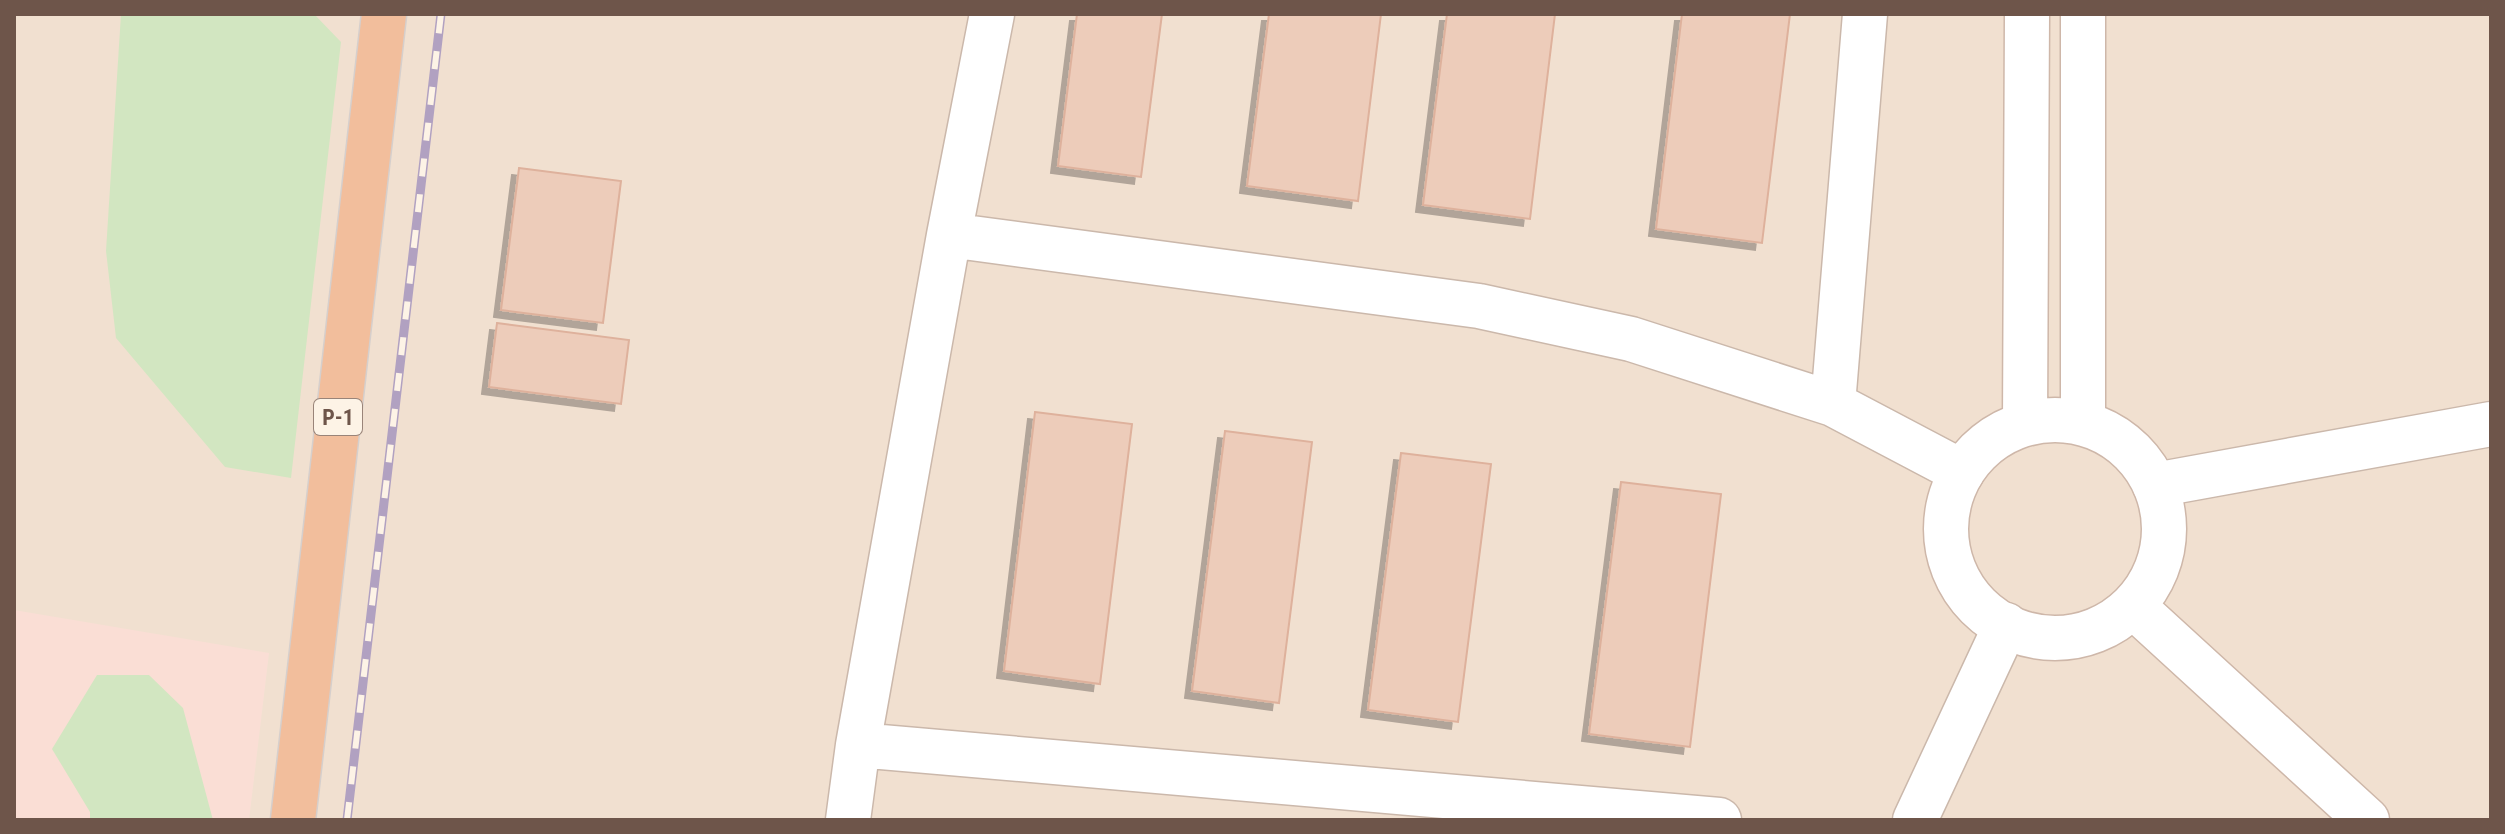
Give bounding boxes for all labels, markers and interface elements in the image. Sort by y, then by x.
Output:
road number: P-1 [314,399,362,435]

